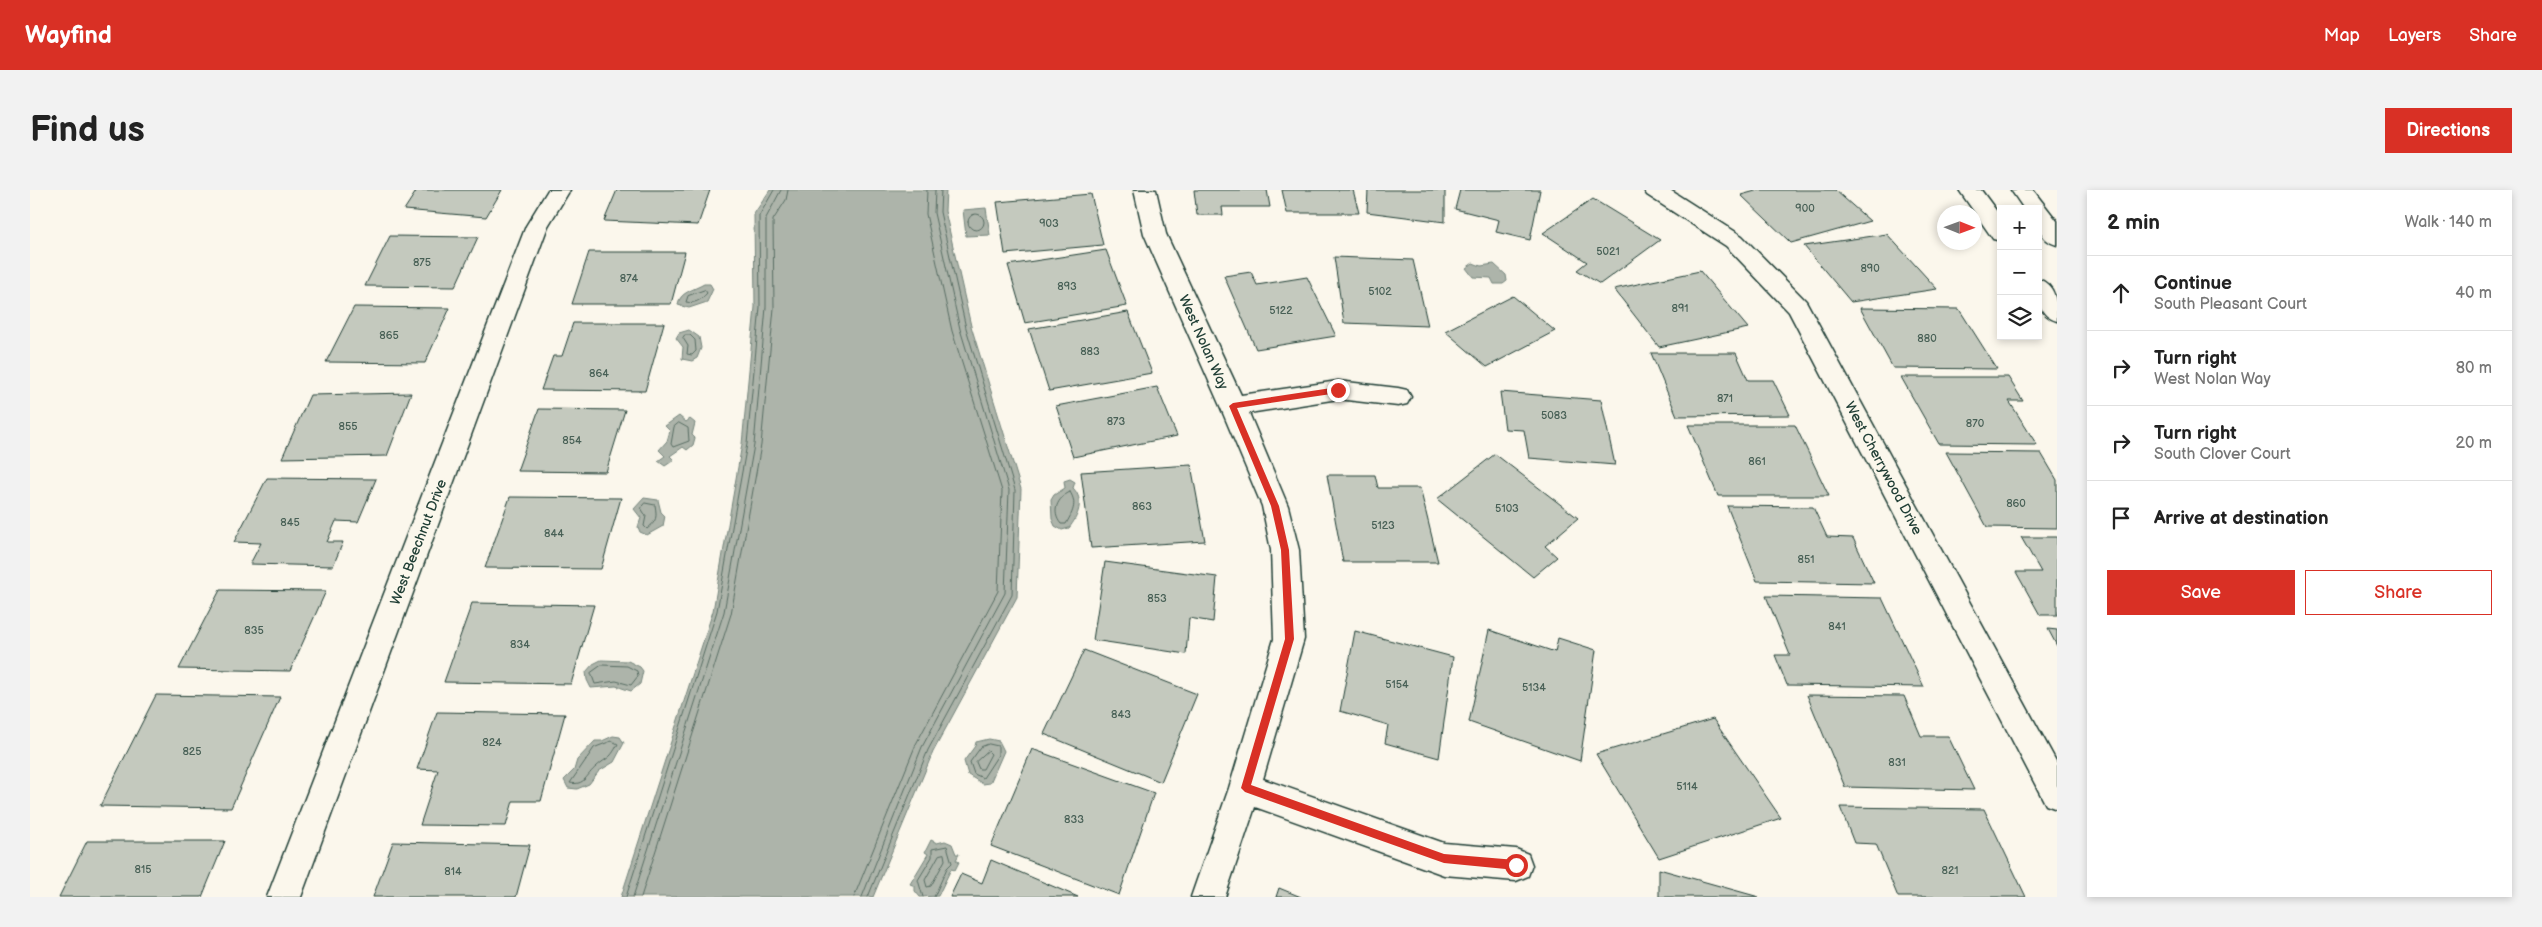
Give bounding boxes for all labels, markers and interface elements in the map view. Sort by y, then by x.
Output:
text: Wayfind [25,21,112,50]
text: Map [2324,25,2360,46]
text: Layers [2388,25,2441,46]
text: Share [2469,25,2517,46]
button: Directions [2385,108,2512,153]
text: Find us [30,109,145,152]
house number: 900 [1795,202,1815,215]
north arrow [1937,205,1982,250]
map controls [1997,205,2042,340]
button: + [1997,205,2042,250]
text: 2 min [2107,210,2160,235]
text: Walk · 140 m [2405,213,2492,232]
house number: 903 [1039,217,1059,230]
house number: 5021 [1596,245,1620,258]
button: − [1997,250,2042,295]
house number: 875 [413,256,431,269]
house number: 890 [1860,262,1880,275]
house number: 874 [620,272,639,285]
text: Continue [2154,272,2232,295]
icon: ahead [2107,279,2135,307]
house number: 893 [1057,280,1077,293]
text: 40 m [2455,284,2492,303]
house number: 5102 [1368,285,1392,298]
street label: West Nolan Way [1175,292,1232,393]
button: layers [1997,295,2042,340]
text: South Pleasant Court [2154,295,2307,314]
house number: 891 [1671,302,1689,315]
house number: 5122 [1269,304,1293,317]
house number: 865 [379,329,399,342]
house number: 880 [1917,332,1937,345]
house number: 883 [1080,345,1100,358]
text: Turn right [2154,347,2237,370]
icon: right [2107,354,2135,382]
text: 80 m [2456,359,2492,378]
house number: 864 [589,367,609,380]
text: West Nolan Way [2154,370,2271,389]
route end [1327,379,1350,402]
house number: 871 [1717,392,1733,405]
street label: West Cherrywood Drive [1841,399,1926,538]
house number: 5083 [1541,409,1567,422]
house number: 873 [1107,415,1126,428]
house number: 870 [1966,417,1985,430]
house number: 855 [338,420,358,433]
text: Turn right [2154,422,2237,445]
icon: right [2107,429,2135,457]
house number: 854 [562,434,582,447]
text: 20 m [2456,434,2492,453]
text: South Clover Court [2154,445,2291,464]
house number: 861 [1748,455,1766,468]
street label: West Beechnut Drive [387,477,450,607]
house number: 860 [2006,497,2026,510]
house number: 863 [1132,500,1152,513]
house number: 5103 [1495,502,1519,515]
icon: arrive [2107,504,2135,532]
text: Arrive at destination [2154,507,2329,530]
house number: 845 [280,516,300,529]
house number: 5123 [1371,519,1395,532]
house number: 844 [544,527,564,540]
house number: 851 [1798,553,1814,566]
button: Save [2107,570,2295,615]
button: Share [2305,570,2492,615]
house number: 853 [1147,592,1167,605]
house number: 841 [1828,620,1846,633]
house number: 835 [244,624,264,637]
house number: 834 [510,638,530,651]
house number: 5154 [1385,678,1409,691]
house number: 5134 [1522,681,1546,694]
house number: 843 [1111,708,1131,721]
house number: 824 [482,736,502,749]
house number: 825 [182,745,202,758]
house number: 831 [1888,756,1906,769]
house number: 5114 [1676,780,1698,793]
house number: 833 [1064,813,1084,826]
route start [1505,854,1528,877]
house number: 815 [135,863,151,876]
house number: 821 [1942,864,1959,877]
house number: 814 [444,865,462,878]

